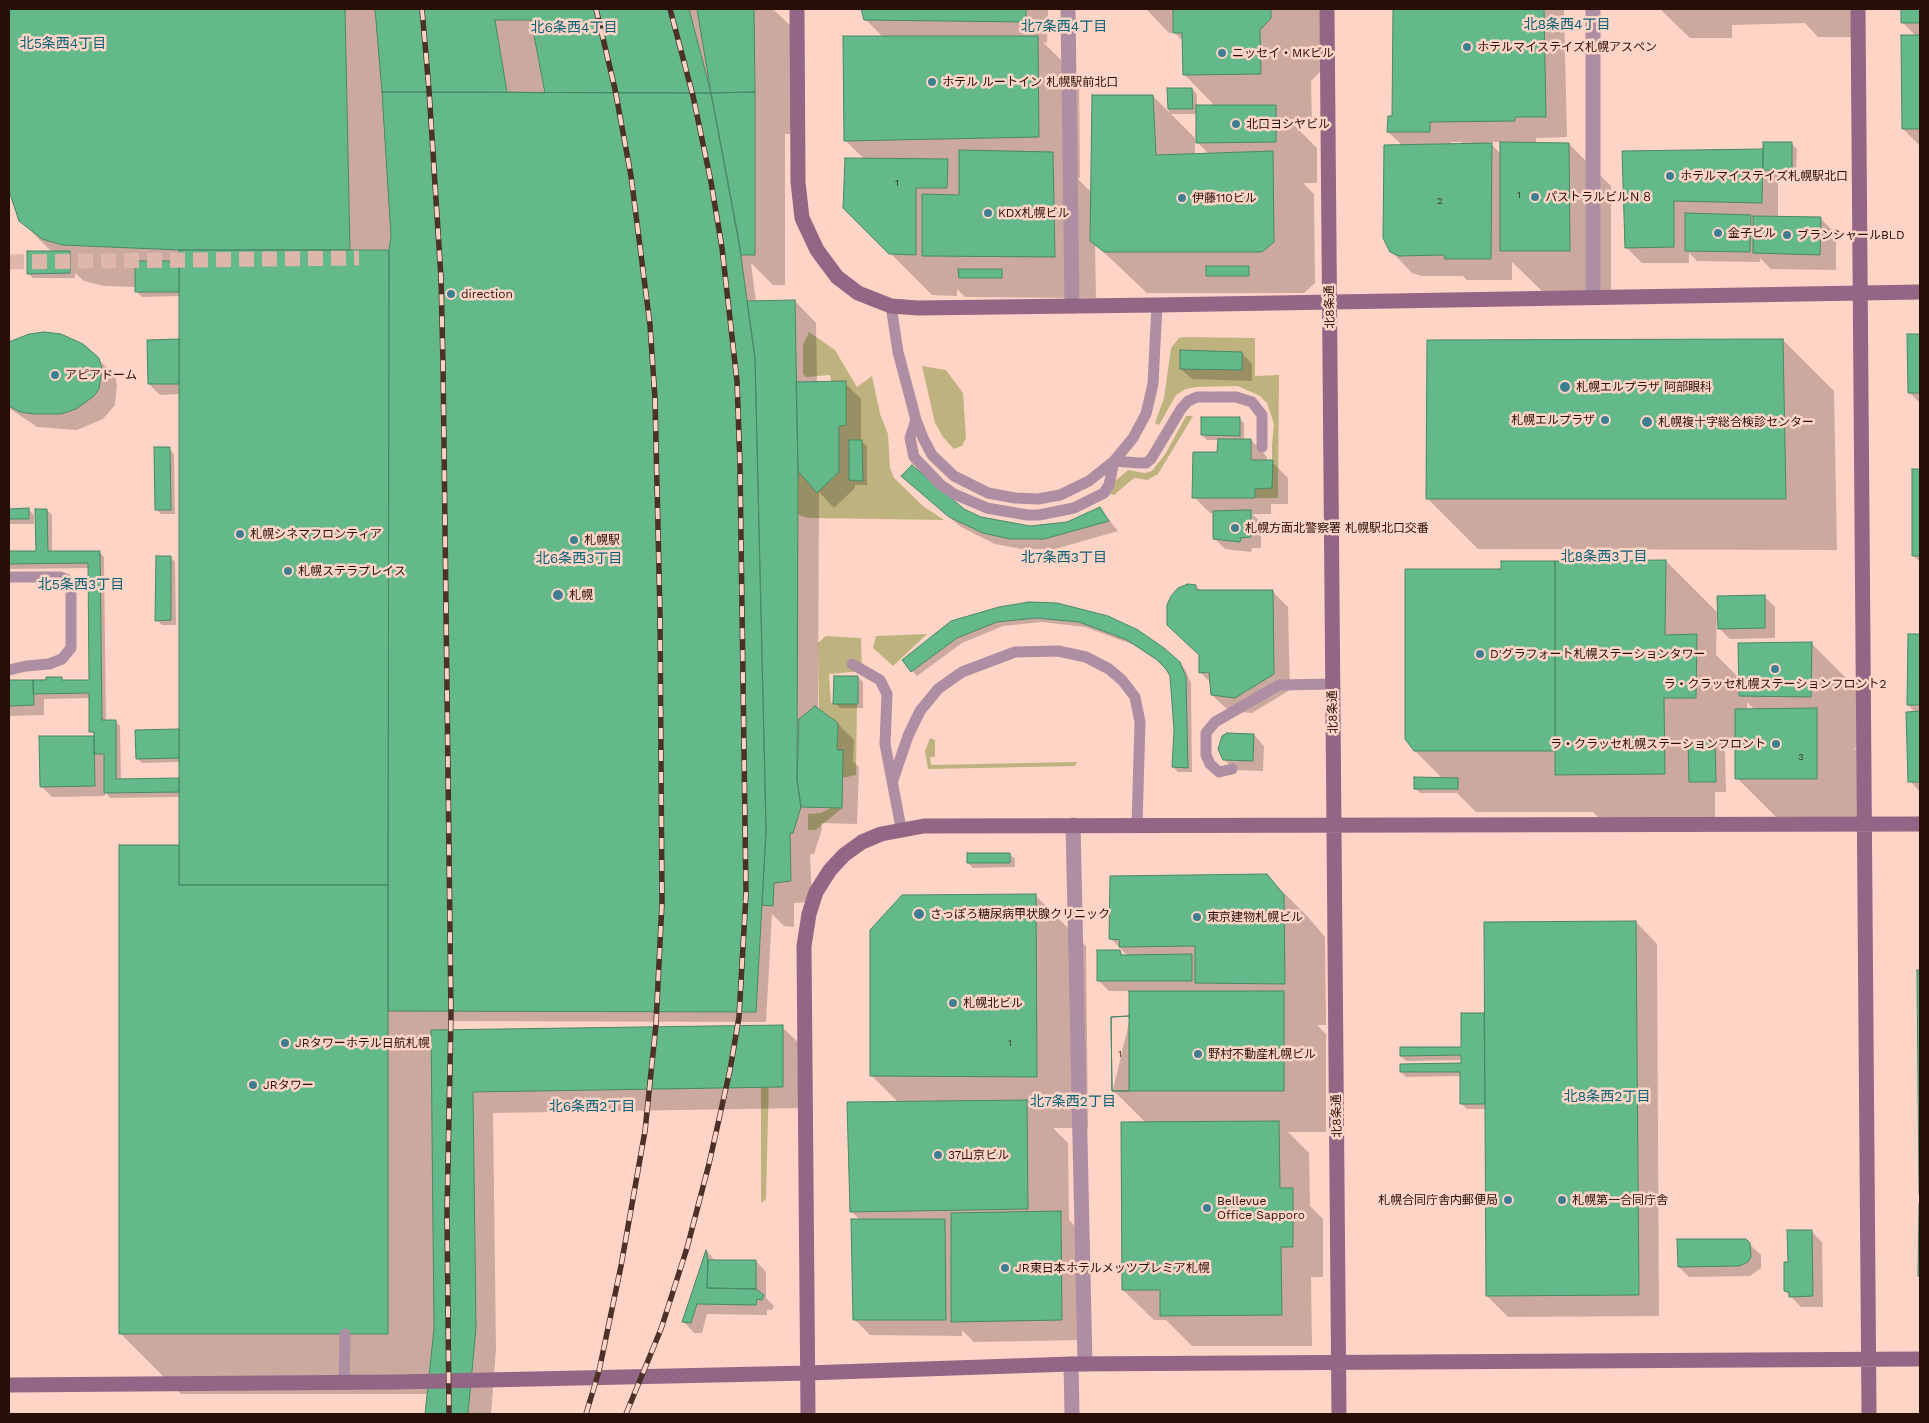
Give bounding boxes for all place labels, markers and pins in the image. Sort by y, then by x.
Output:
place label: ホテルマイステイズ札幌アスペン [1477,40,1657,54]
marker: ホテルマイステイズ札幌アスペン [1461,41,1473,53]
place label: ニッセイ・MKビル [1232,46,1334,60]
marker: ニッセイ・MKビル [1216,47,1228,59]
place label: ホテル ルートイン 札幌駅前北口 [942,75,1118,89]
marker: ホテル ルートイン 札幌駅前北口 [926,76,938,88]
place label: 北口ヨシヤビル [1246,117,1330,131]
marker: 北口ヨシヤビル [1230,118,1242,130]
place label: ホテルマイステイズ札幌駅北口 [1680,169,1848,183]
marker: ホテルマイステイズ札幌駅北口 [1664,170,1676,182]
place label: パストラルビルＮ８ [1545,190,1653,204]
place label: 伊藤110ビル [1192,191,1257,205]
marker: パストラルビルＮ８ [1529,191,1541,203]
marker: 伊藤110ビル [1176,192,1188,204]
place label: KDX札幌ビル [998,206,1069,220]
marker: KDX札幌ビル [982,207,994,219]
place label: 金子ビル [1728,226,1776,240]
marker: 金子ビル [1712,227,1724,239]
place label: ブランシャールBLD [1797,228,1905,242]
marker: ブランシャールBLD [1781,229,1793,241]
place label: direction [461,287,513,301]
marker: direction [445,288,457,300]
place label: アピアドーム [65,368,137,382]
marker: アピアドーム [49,369,61,381]
marker: 札幌エルプラザ 阿部眼科 [1558,380,1572,394]
place label: 札幌エルプラザ 阿部眼科 [1576,380,1712,394]
place label: 札幌エルプラザ [1511,413,1595,427]
marker: 札幌エルプラザ [1599,414,1611,426]
marker: 札幌複十字総合検診センター [1640,415,1654,429]
place label: 札幌複十字総合検診センター [1658,415,1814,429]
place label: 札幌方面北警察署 札幌駅北口交番 [1245,521,1429,535]
marker: 札幌方面北警察署 札幌駅北口交番 [1229,522,1241,534]
place label: 札幌シネマフロンティア [250,527,382,541]
marker: 札幌シネマフロンティア [234,528,246,540]
place label: 札幌駅 [584,533,620,547]
marker: 札幌駅 [568,534,580,546]
place label: 札幌ステラプレイス [298,564,406,578]
marker: 札幌ステラプレイス [282,565,294,577]
marker: 札幌 [551,588,565,602]
place label: 札幌 [569,588,593,602]
place label: D'グラフォート札幌ステーションタワー [1490,647,1705,661]
marker: D'グラフォート札幌ステーションタワー [1474,648,1486,660]
marker: ラ・クラッセ札幌ステーションフロント2 [1769,663,1781,675]
place label: ラ・クラッセ札幌ステーションフロント2 [1664,677,1886,691]
place label: ラ・クラッセ札幌ステーションフロント [1550,737,1766,751]
marker: ラ・クラッセ札幌ステーションフロント [1770,738,1782,750]
marker: さっぽろ糖尿病甲状腺クリニック [912,907,926,921]
place label: さっぽろ糖尿病甲状腺クリニック [930,907,1110,921]
place label: 東京建物札幌ビル [1207,910,1303,924]
marker: 東京建物札幌ビル [1191,911,1203,923]
place label: 札幌北ビル [963,996,1023,1010]
marker: 札幌北ビル [947,997,959,1009]
place label: JRタワーホテル日航札幌 [295,1036,430,1050]
marker: JRタワーホテル日航札幌 [279,1037,291,1049]
place label: 野村不動産札幌ビル [1208,1047,1316,1061]
marker: 野村不動産札幌ビル [1192,1048,1204,1060]
place label: JRタワー [263,1078,314,1092]
marker: JRタワー [247,1079,259,1091]
place label: 37山京ビル [948,1148,1009,1162]
marker: 37山京ビル [932,1149,944,1161]
place label: 札幌合同庁舎内郵便局 [1378,1193,1498,1207]
place label: 札幌第一合同庁舎 [1572,1193,1668,1207]
place label: Bellevue Office Sapporo [1217,1194,1305,1222]
marker: 札幌合同庁舎内郵便局 [1502,1194,1514,1206]
marker: 札幌第一合同庁舎 [1556,1194,1568,1206]
marker: Bellevue Office Sapporo [1201,1202,1213,1214]
place label: JR東日本ホテルメッツプレミア札幌 [1015,1261,1210,1275]
marker: JR東日本ホテルメッツプレミア札幌 [999,1262,1011,1274]

